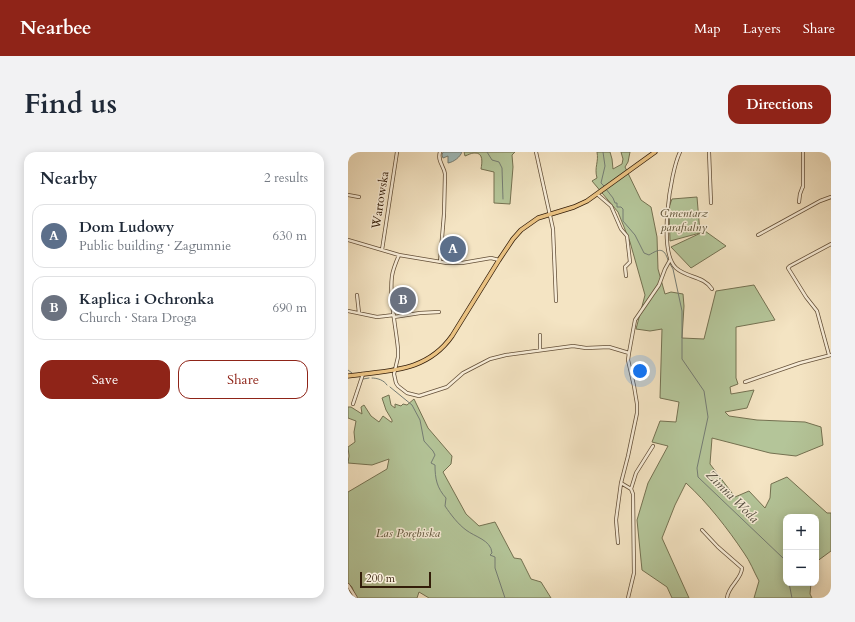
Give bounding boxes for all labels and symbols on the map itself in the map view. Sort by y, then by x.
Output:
street label: Wartowska [367,169,393,231]
park label: Cmentarz parafialny [660,205,708,235]
pin: A [440,234,466,264]
pin: B [390,285,416,315]
your location [630,361,650,381]
water label: Zimna Woda [702,466,763,527]
park label: Las Porębiska [376,525,441,541]
scale bar [360,570,431,589]

